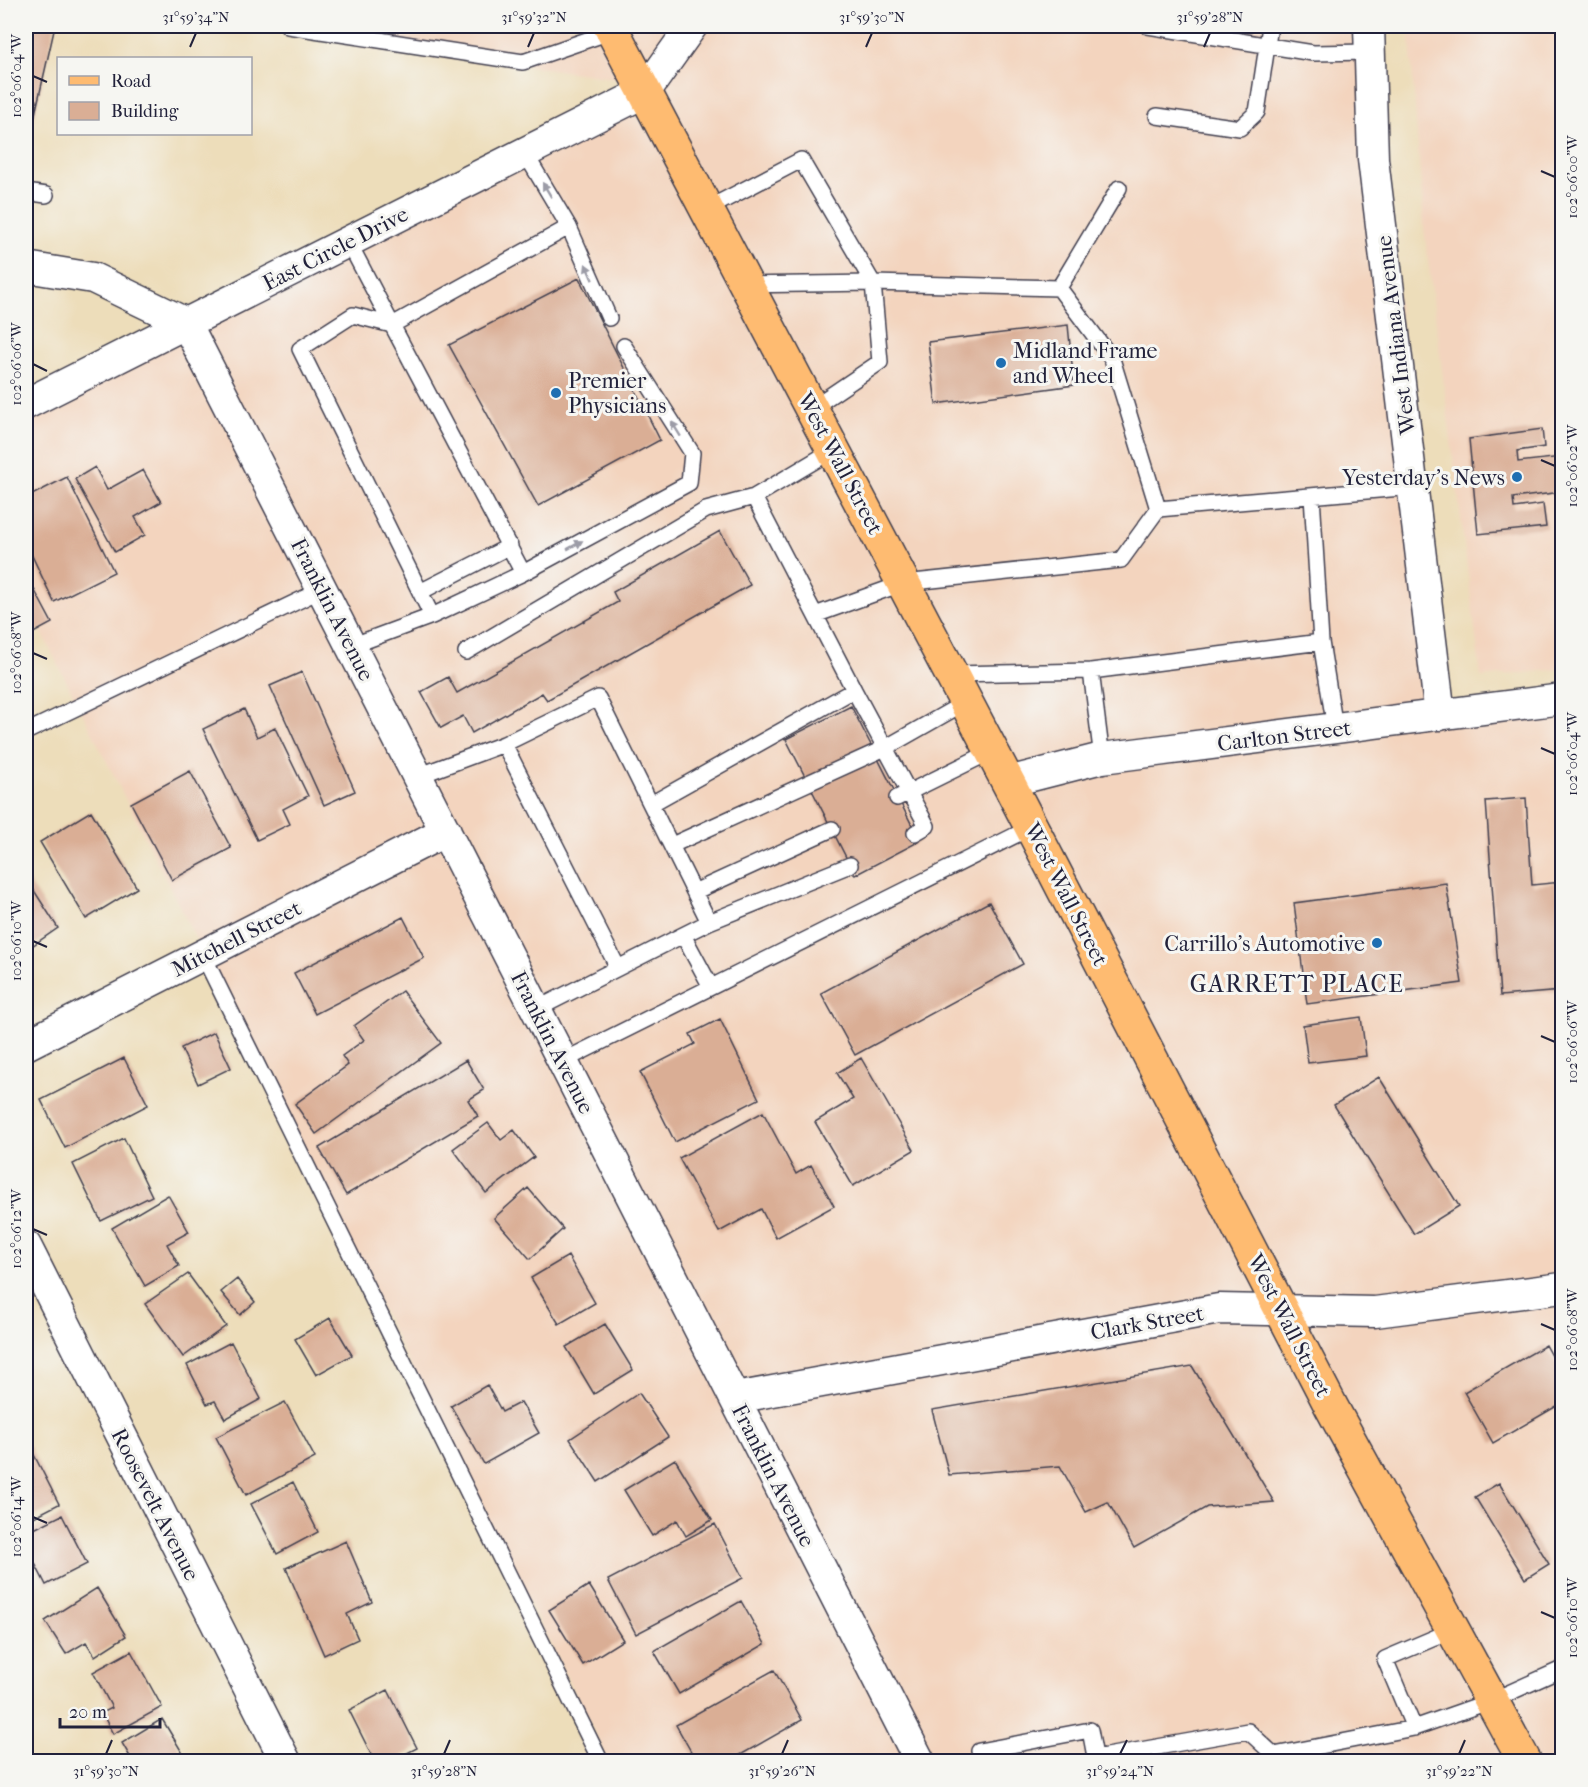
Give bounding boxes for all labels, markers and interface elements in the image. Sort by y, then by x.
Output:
text: 31°59'34"N [163,8,230,26]
text: 31°59'32"N [501,8,567,26]
text: 31°59'30"N [839,8,906,26]
text: 31°59'28"N [1176,8,1244,26]
text: 102°06'04"W [7,33,25,118]
legend [57,57,252,135]
text: Road [111,71,151,92]
text: Building [111,101,179,122]
text: 102°06'00"W [1563,134,1581,219]
one-way arrow [541,182,552,198]
street label: East Circle Drive [258,201,413,297]
street label: West Indiana Avenue [1371,234,1421,437]
one-way arrow [584,263,594,281]
text: 102°06'06"W [7,321,25,406]
place label: Midland Frame and Wheel [1013,338,1158,389]
marker: Midland Frame and Wheel [994,356,1008,370]
place label: Premier Physicians [568,368,666,419]
marker: Premier Physicians [549,386,563,400]
street label: West Wall Street [791,387,889,539]
one-way arrow [671,421,682,437]
text: 102°06'02"W [1563,423,1581,507]
place label: Yesterday's News [1341,465,1505,491]
marker: Yesterday's News [1510,470,1524,484]
street label: Franklin Avenue [285,534,379,685]
one-way arrow [566,540,583,550]
text: 102°06'08"W [7,610,25,694]
text: 102°06'04"W [1563,711,1581,796]
street label: Carlton Street [1216,715,1353,757]
street label: West Wall Street [1018,818,1113,970]
street label: Mitchell Street [167,895,306,983]
text: 102°06'10"W [7,900,25,981]
place label: Carrillo's Automotive [1164,931,1365,957]
marker: Carrillo's Automotive [1370,936,1384,950]
street label: Franklin Avenue [505,967,599,1118]
district label: GARRETT PLACE [1190,970,1404,998]
text: 102°06'06"W [1563,999,1581,1084]
text: 102°06'12"W [7,1188,25,1269]
street label: West Wall Street [1241,1249,1336,1401]
text: 102°06'08"W [1563,1287,1581,1371]
street label: Clark Street [1089,1300,1206,1346]
street label: Franklin Avenue [726,1400,820,1551]
street label: Roosevelt Avenue [105,1424,205,1585]
text: 102°06'14"W [7,1475,25,1558]
text: 102°06'10"W [1563,1577,1581,1658]
scale bar [60,1691,160,1729]
text: 20 m [69,1702,107,1723]
text: 31°59'30"N [73,1762,140,1780]
text: 31°59'28"N [410,1762,478,1780]
text: 31°59'26"N [748,1762,816,1780]
text: 31°59'24"N [1086,1762,1155,1780]
text: 31°59'22"N [1425,1762,1493,1780]

